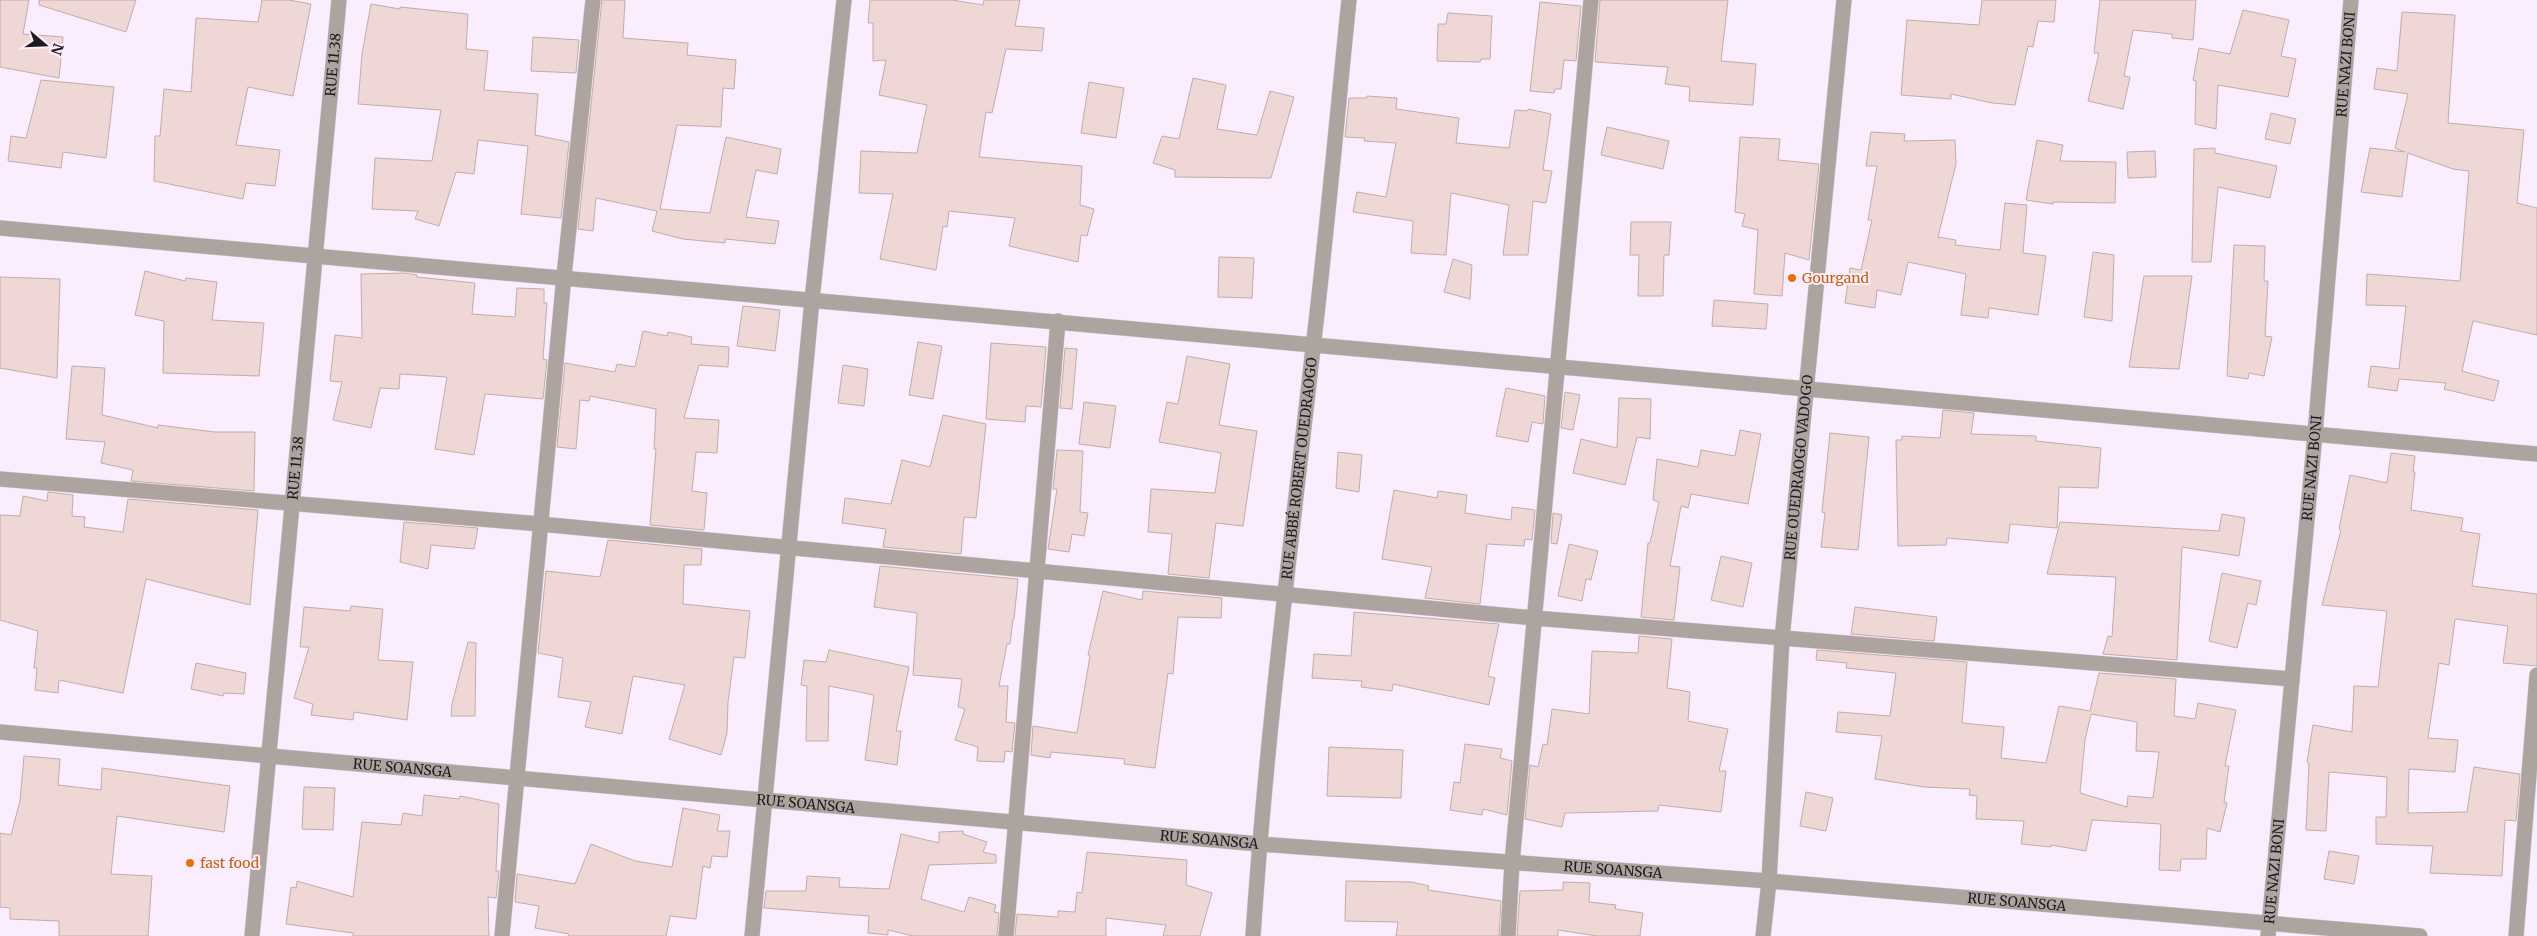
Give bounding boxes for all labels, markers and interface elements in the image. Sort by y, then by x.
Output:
street label: RUE NAZI BONI [2332,11,2359,118]
north arrow [20,20,70,70]
street label: RUE 11.38 [321,32,345,97]
text: N [47,41,68,57]
place label: Gourgand [1802,269,1870,287]
marker: Gourgand [1786,272,1798,284]
street label: RUE ABBÉ ROBERT OUEDRAOGO [1278,356,1321,580]
street label: RUE OUEDRAOGO VADOGO [1781,374,1817,561]
street label: RUE NAZI BONI [2298,414,2326,522]
street label: RUE 11.38 [284,436,307,501]
street label: RUE SOANSGA [352,754,453,781]
street label: RUE SOANSGA [756,790,856,817]
street label: RUE NAZI BONI [2260,818,2288,925]
street label: RUE SOANSGA [1159,826,1259,853]
place label: fast food [200,854,260,872]
marker: fast food [184,857,196,869]
street label: RUE SOANSGA [1563,857,1663,882]
street label: RUE SOANSGA [1967,889,2067,915]

